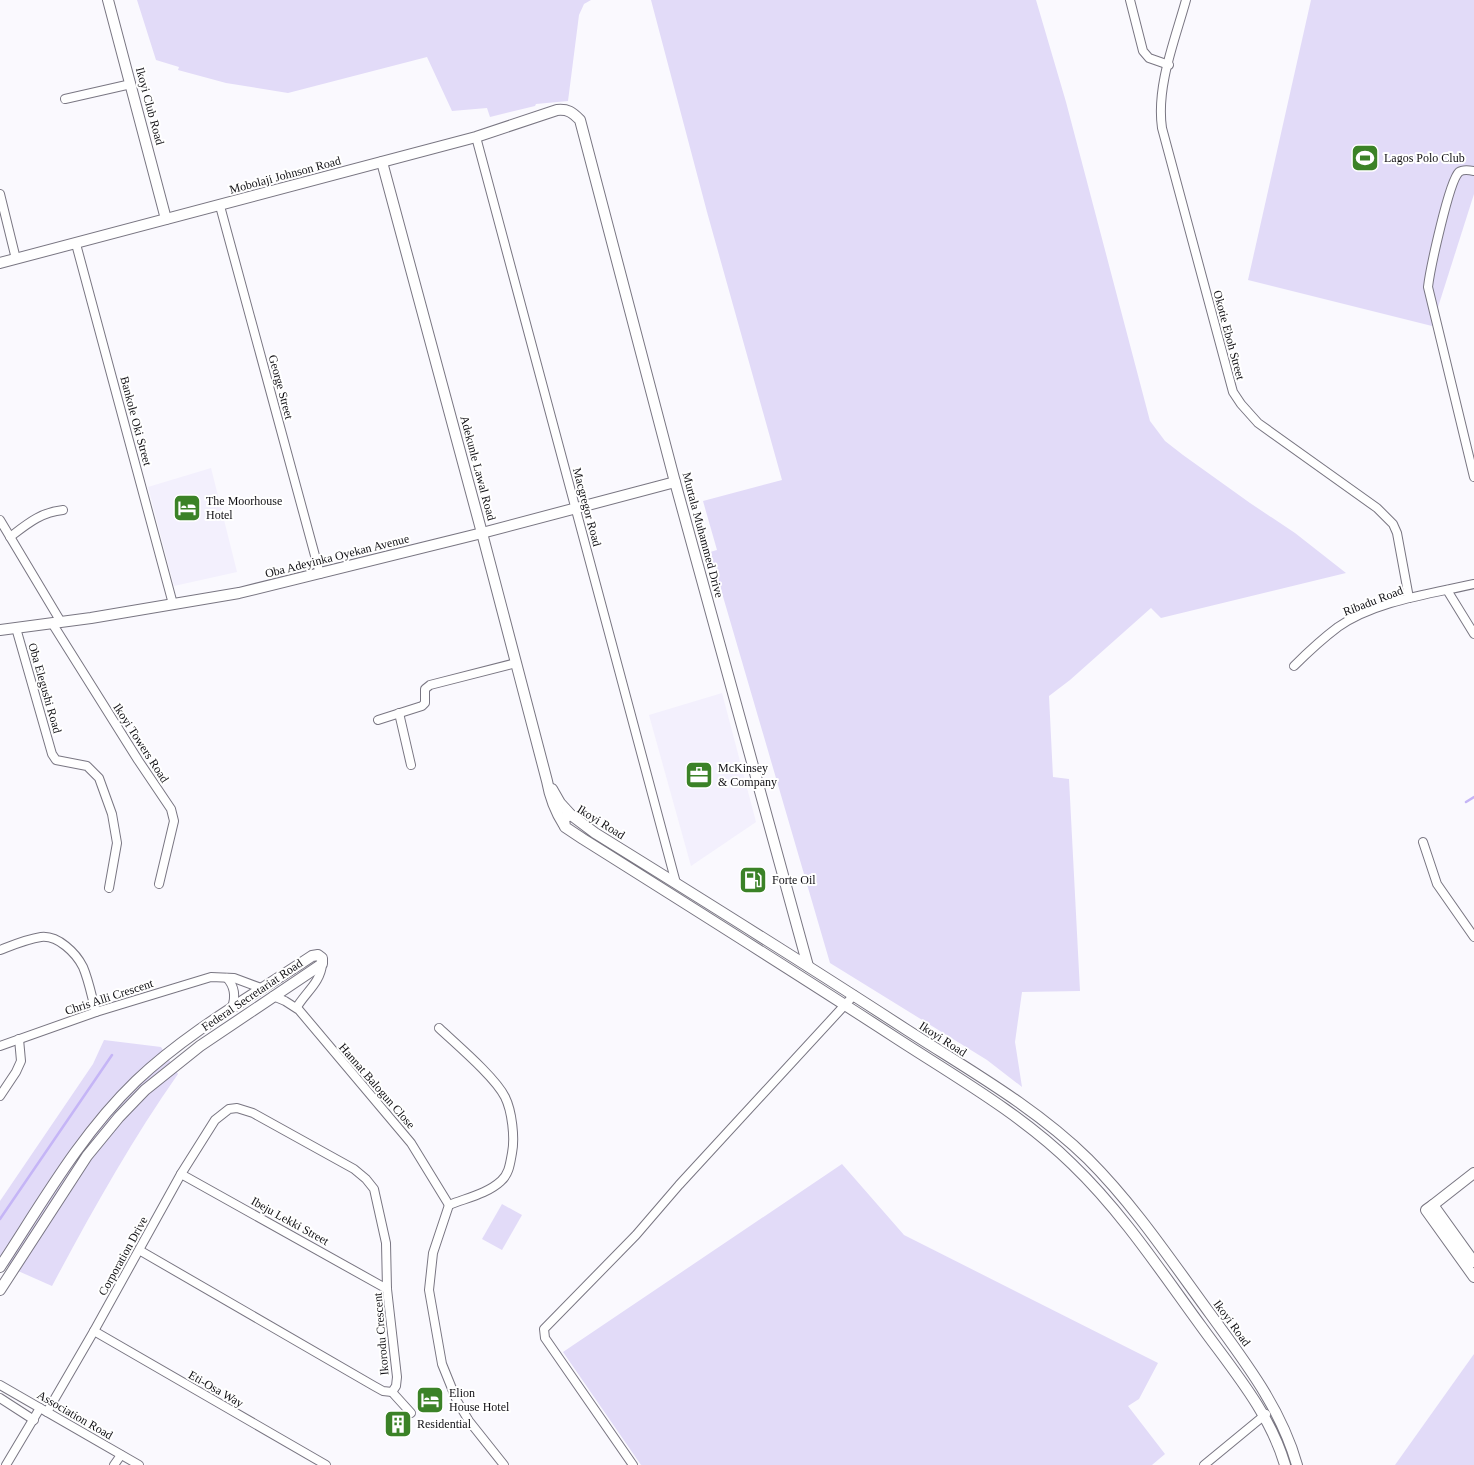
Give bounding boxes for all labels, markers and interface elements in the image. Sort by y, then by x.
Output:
street label: Ikoyi Club Road [133,66,167,146]
sports icon: Lagos Polo Club [1350,143,1380,173]
place label: Lagos Polo Club [1384,151,1465,165]
street label: Mobolaji Johnson Road [228,153,342,197]
street label: Okotie Eboh Street [1210,289,1248,382]
street label: George Street [266,353,296,421]
street label: Bankole Oki Street [117,375,155,468]
street label: Adekunle Lawal Road [457,414,499,522]
street label: Macgregor Road [570,466,604,548]
street label: Murtala Muhammed Drive [680,471,726,599]
hotel icon: The Moorhouse Hotel [172,493,202,523]
place label: The Moorhouse Hotel [206,494,282,522]
street label: Oba Adeyinka Oyekan Avenue [263,531,411,581]
street label: Ribadu Road [1341,583,1405,619]
street label: Oba Elegushi Road [25,641,65,735]
street label: Ikoyi Towers Road [110,701,172,785]
office icon: McKinsey & Company [684,760,714,790]
place label: McKinsey & Company [718,761,777,789]
street label: Ikoyi Road [575,802,627,842]
fuel station icon: Forte Oil [738,865,768,895]
place label: Forte Oil [772,873,816,887]
street label: Federal Secretariat Road [199,956,305,1034]
street label: Chris Alli Crescent [63,976,156,1018]
street label: Ikoyi Road [917,1019,969,1059]
street label: Hannat Balogun Close [336,1040,418,1132]
street label: Ibeju Lekki Street [249,1194,332,1248]
street label: Corporation Drive [95,1214,151,1298]
street label: Ikorodu Crescent [370,1291,392,1376]
street label: Ikoyi Road [1211,1297,1253,1349]
street label: Eti-Osa Way [186,1368,246,1410]
hotel icon: Elion House Hotel [415,1385,445,1415]
place label: Elion House Hotel [449,1386,510,1414]
street label: Association Road [35,1388,115,1442]
building icon: Residential [383,1409,413,1439]
place label: Residential [417,1417,472,1431]

